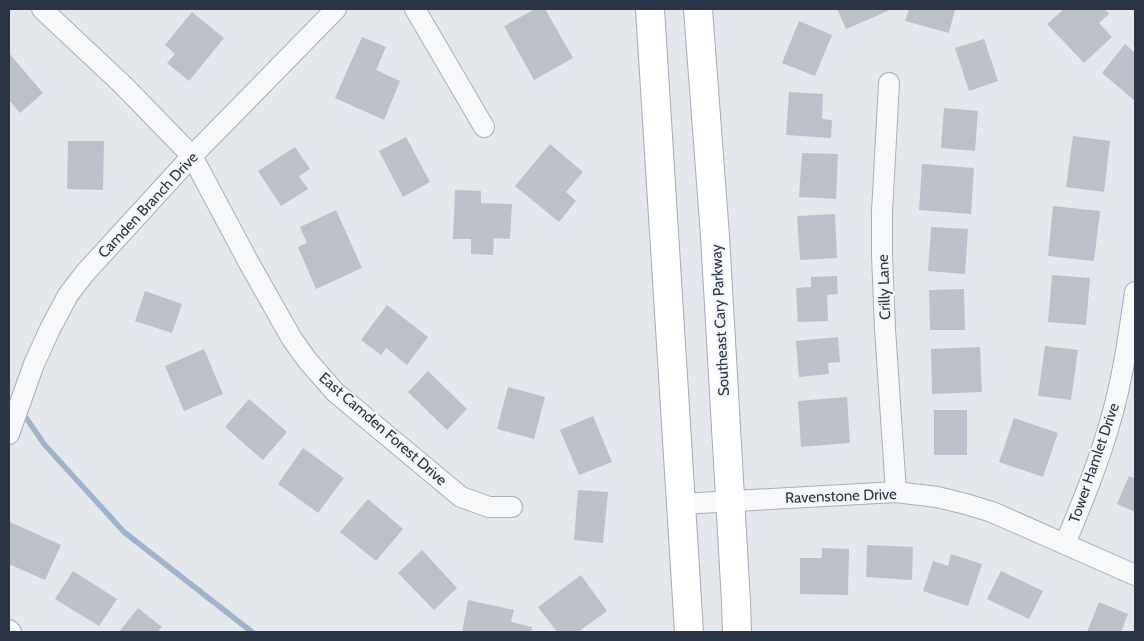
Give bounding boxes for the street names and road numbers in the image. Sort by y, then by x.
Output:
street label: Camden Branch Drive [94,148,202,262]
street label: Southeast Cary Parkway [707,243,733,396]
street label: Crilly Lane [874,254,894,320]
street label: East Camden Forest Drive [315,369,451,490]
street label: Tower Hamlet Drive [1065,400,1123,525]
street label: Ravenstone Drive [785,485,897,507]

